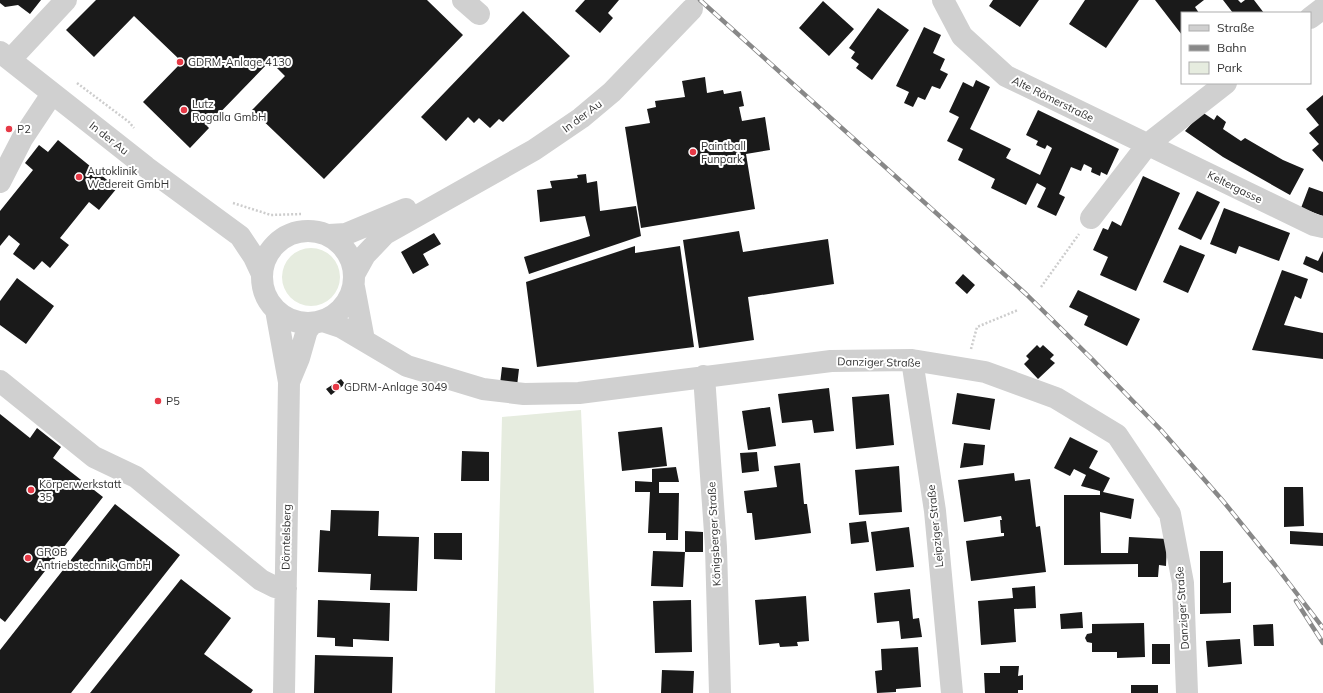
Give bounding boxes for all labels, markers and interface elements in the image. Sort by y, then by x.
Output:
legend [1181,12,1311,84]
text: Straße [1217,20,1254,35]
text: Bahn [1217,40,1246,55]
place label: GDRM-Anlage 4130 [188,55,292,69]
marker: GDRM-Anlage 4130 [175,57,185,67]
text: Park [1217,60,1243,75]
street label: Alte Römerstraße [1010,73,1096,125]
place label: Lutz Rogalla GmbH [192,97,266,124]
street label: In der Au [559,97,605,135]
marker: Lutz Rogalla GmbH [179,105,189,115]
street label: In der Au [87,118,131,158]
place label: P2 [17,122,31,136]
marker: P2 [4,124,14,134]
place label: Paintball Funpark [701,139,746,166]
marker: Paintball Funpark [688,147,698,157]
place label: Autoklinik Wedereit GmbH [87,164,169,191]
street label: Keltergasse [1205,168,1265,206]
marker: Autoklinik Wedereit GmbH [74,172,84,182]
street label: Danziger Straße [837,354,921,370]
place label: GDRM-Anlage 3049 [344,380,447,394]
marker: GDRM-Anlage 3049 [331,382,341,392]
place label: P5 [166,394,180,408]
marker: P5 [153,396,163,406]
place label: Körperwerkstatt 35 [39,477,122,504]
street label: Königsberger Straße [704,481,724,587]
street label: Leipziger Straße [924,484,946,568]
marker: Körperwerkstatt 35 [26,485,36,495]
street label: Dörntelsberg [278,504,294,570]
place label: GROB Antriebstechnik GmbH [36,545,151,572]
marker: GROB Antriebstechnik GmbH [23,553,33,563]
street label: Danziger Straße [1172,566,1192,650]

